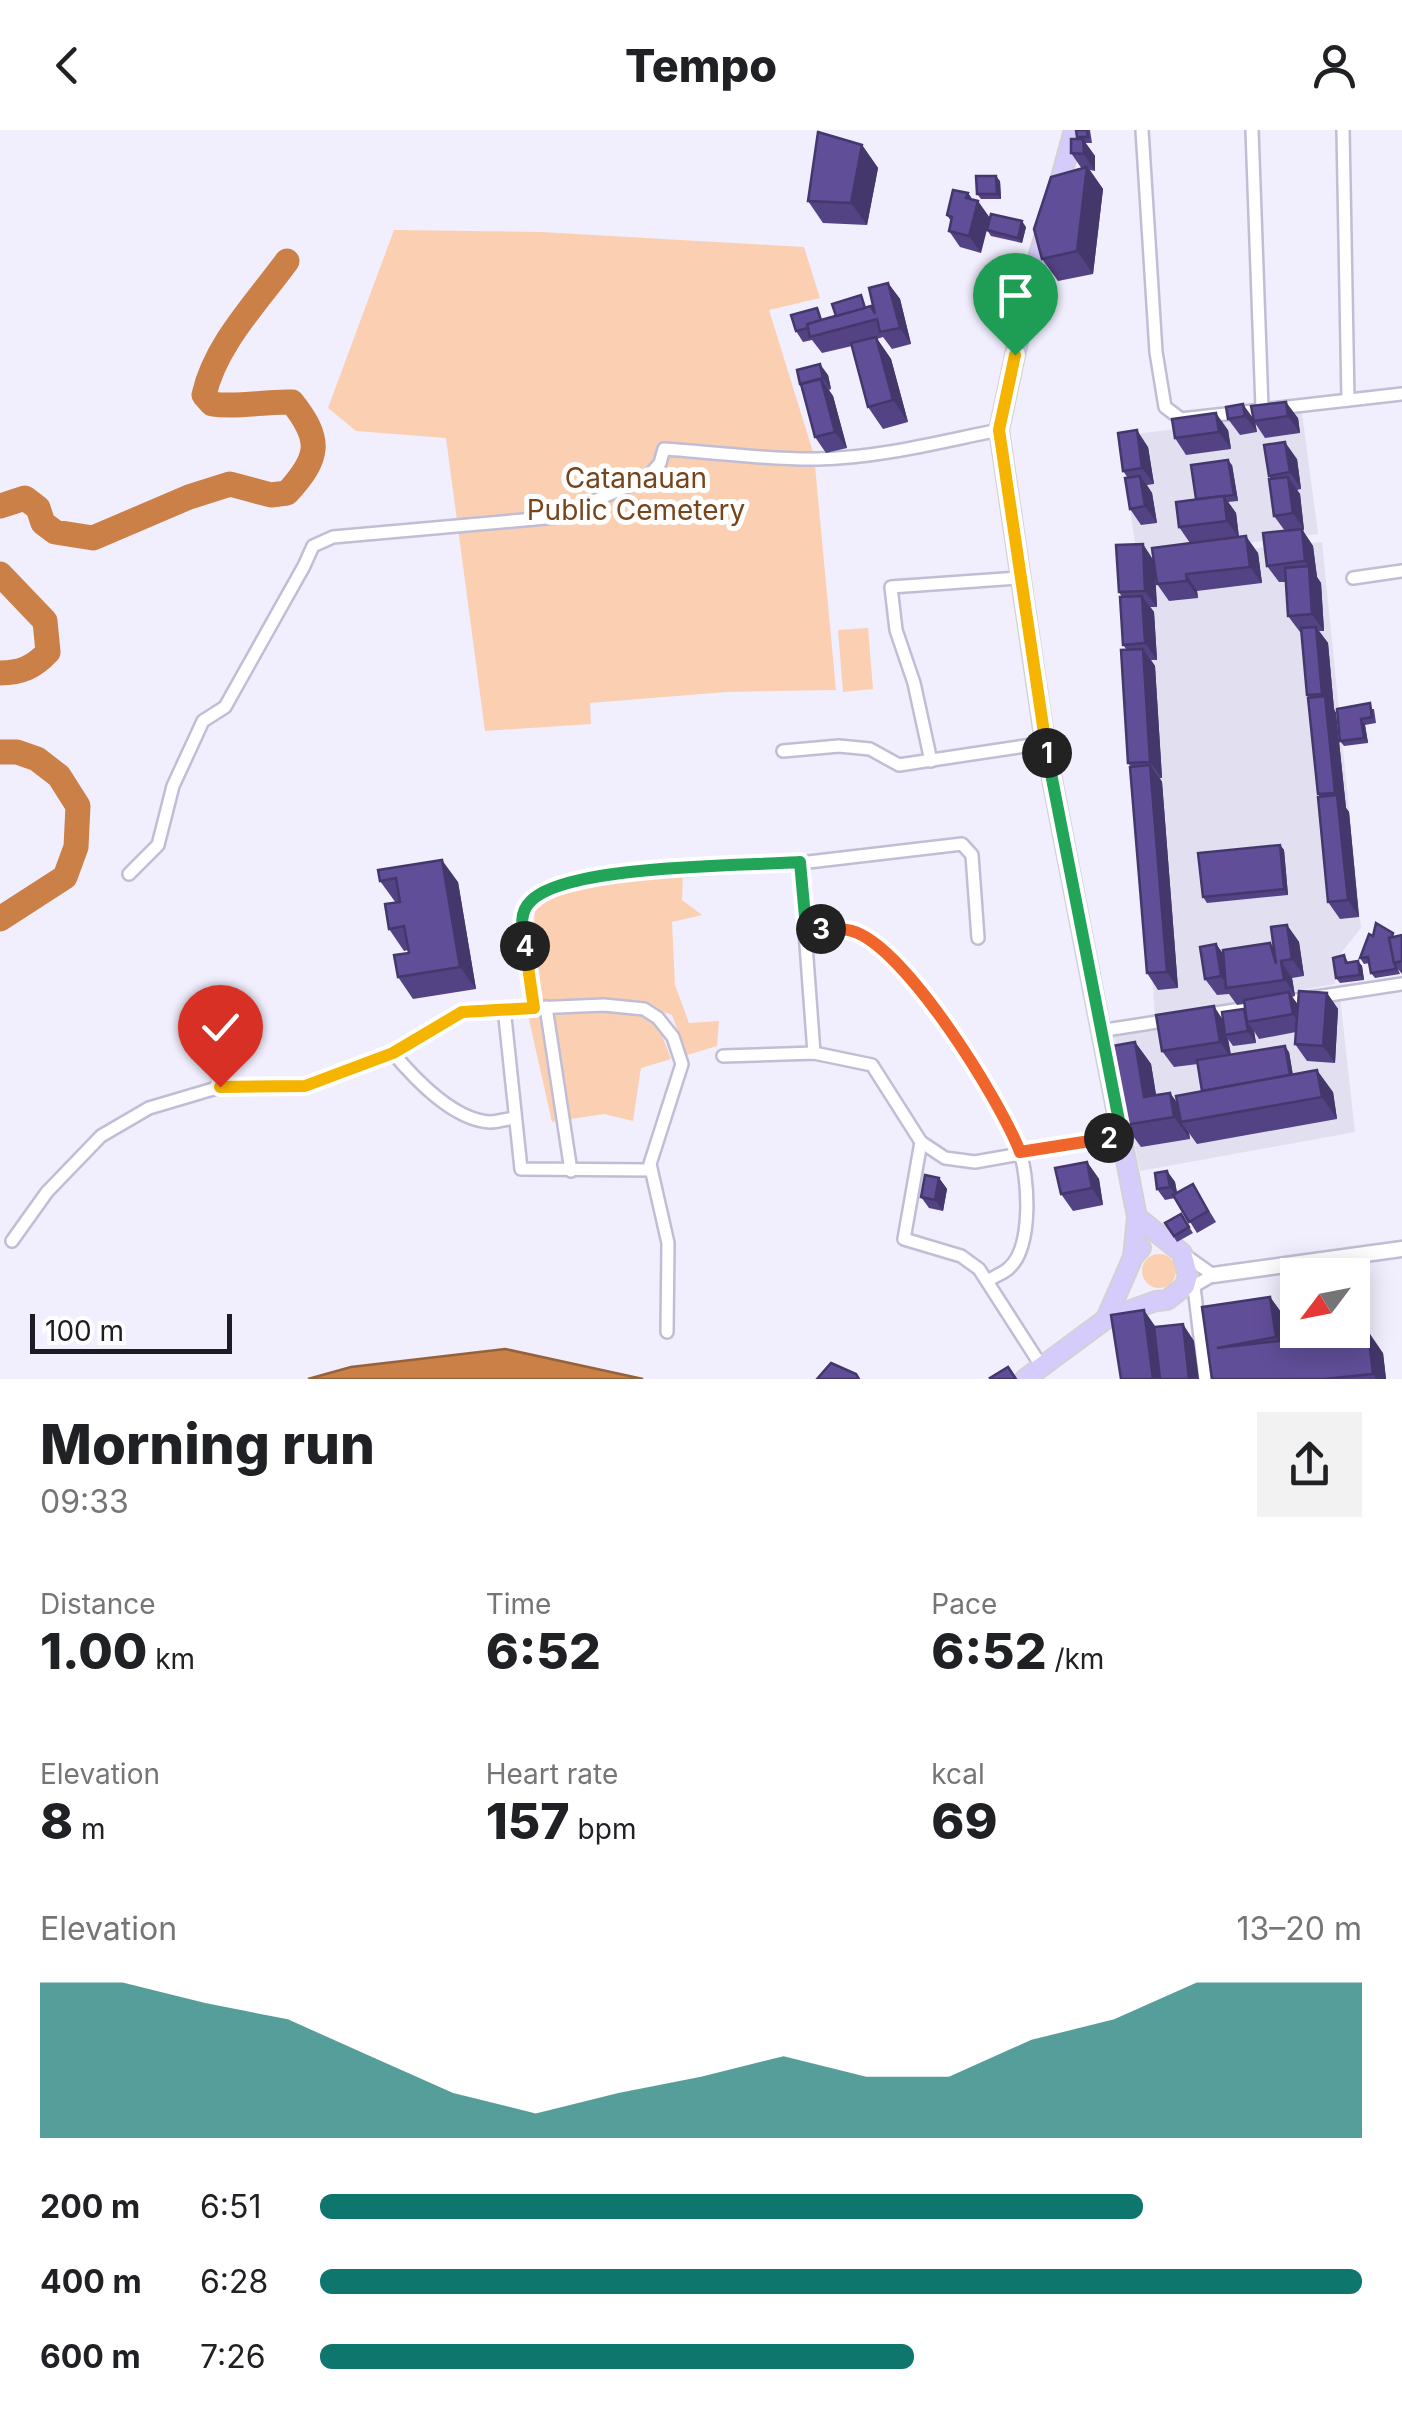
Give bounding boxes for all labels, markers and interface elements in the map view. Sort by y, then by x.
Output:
icon: back [40,38,95,93]
text: Tempo [625,38,777,93]
icon: person [1307,38,1362,93]
pin [973,253,1058,356]
icon: arrive [988,268,1043,323]
park label: Catanauan Public Cemetery [527,461,745,527]
pin: 1 [1022,728,1072,778]
text: 1 [1041,736,1053,770]
pin: 3 [796,904,846,954]
text: 3 [812,912,830,946]
pin: 4 [500,921,550,971]
text: 4 [516,929,534,963]
pin [178,985,263,1088]
icon: check [193,1000,248,1055]
pin: 2 [1084,1113,1134,1163]
text: 2 [1100,1121,1118,1155]
north arrow [1280,1258,1370,1348]
map controls [1280,1258,1370,1348]
scale bar [30,1309,232,1354]
text: 100 m [45,1314,124,1348]
text: Morning run [40,1411,375,1477]
button: share [1257,1412,1362,1517]
text: 09:33 [40,1482,129,1521]
text: Distance [40,1587,156,1621]
text: Time [486,1587,551,1621]
text: Pace [931,1587,997,1621]
text: 1.00 [40,1621,147,1681]
text: 6:52 [486,1621,601,1681]
text: 6:52 [931,1621,1047,1681]
text: km [147,1642,195,1676]
text: /km [1047,1642,1104,1676]
text: Elevation [40,1757,160,1791]
text: Heart rate [486,1757,618,1791]
text: kcal [931,1757,985,1791]
text: 8 [40,1791,73,1851]
text: 157 [486,1791,570,1851]
text: 69 [931,1791,998,1851]
text: m [73,1812,106,1846]
text: bpm [570,1812,636,1846]
text: Elevation [40,1909,177,1948]
text: 13–20 m [1236,1909,1362,1948]
text: 200 m [40,2187,140,2226]
text: 6:51 [200,2187,262,2226]
text: 400 m [40,2262,142,2301]
text: 6:28 [200,2262,268,2301]
text: 600 m [40,2337,141,2376]
text: 7:26 [200,2337,266,2376]

